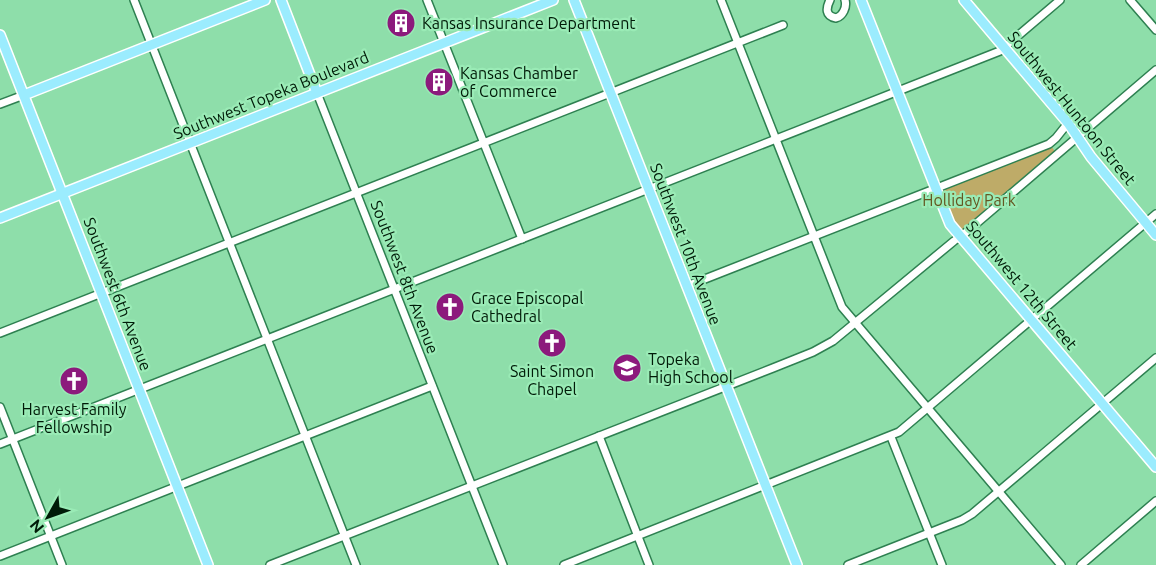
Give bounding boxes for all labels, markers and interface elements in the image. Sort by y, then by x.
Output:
building icon: Kansas Insurance Department [385,7,417,39]
place label: Kansas Insurance Department [422,14,636,32]
street label: Southwest Huntoon Street [1004,28,1140,189]
street label: Southwest Topeka Boulevard [171,47,371,143]
place label: Kansas Chamber of Commerce [460,64,578,100]
building icon: Kansas Chamber of Commerce [423,66,455,98]
street label: Southwest 10th Avenue [647,161,725,327]
park label: Holliday Park [922,191,1016,209]
street label: Southwest 8th Avenue [367,198,443,356]
street label: Southwest 6th Avenue [80,215,156,373]
street label: Southwest 12th Street [963,217,1081,353]
place label: Grace Episcopal Cathedral [471,289,583,325]
church icon: Grace Episcopal Cathedral [434,291,466,323]
church icon: Saint Simon Chapel [536,327,568,359]
place label: Topeka High School [648,350,733,386]
school or university icon: Topeka High School [611,352,643,384]
place label: Saint Simon Chapel [510,362,594,398]
church icon: Harvest Family Fellowship [58,365,90,397]
place label: Harvest Family Fellowship [22,400,127,436]
north arrow [18,487,78,547]
text: N [26,516,47,537]

